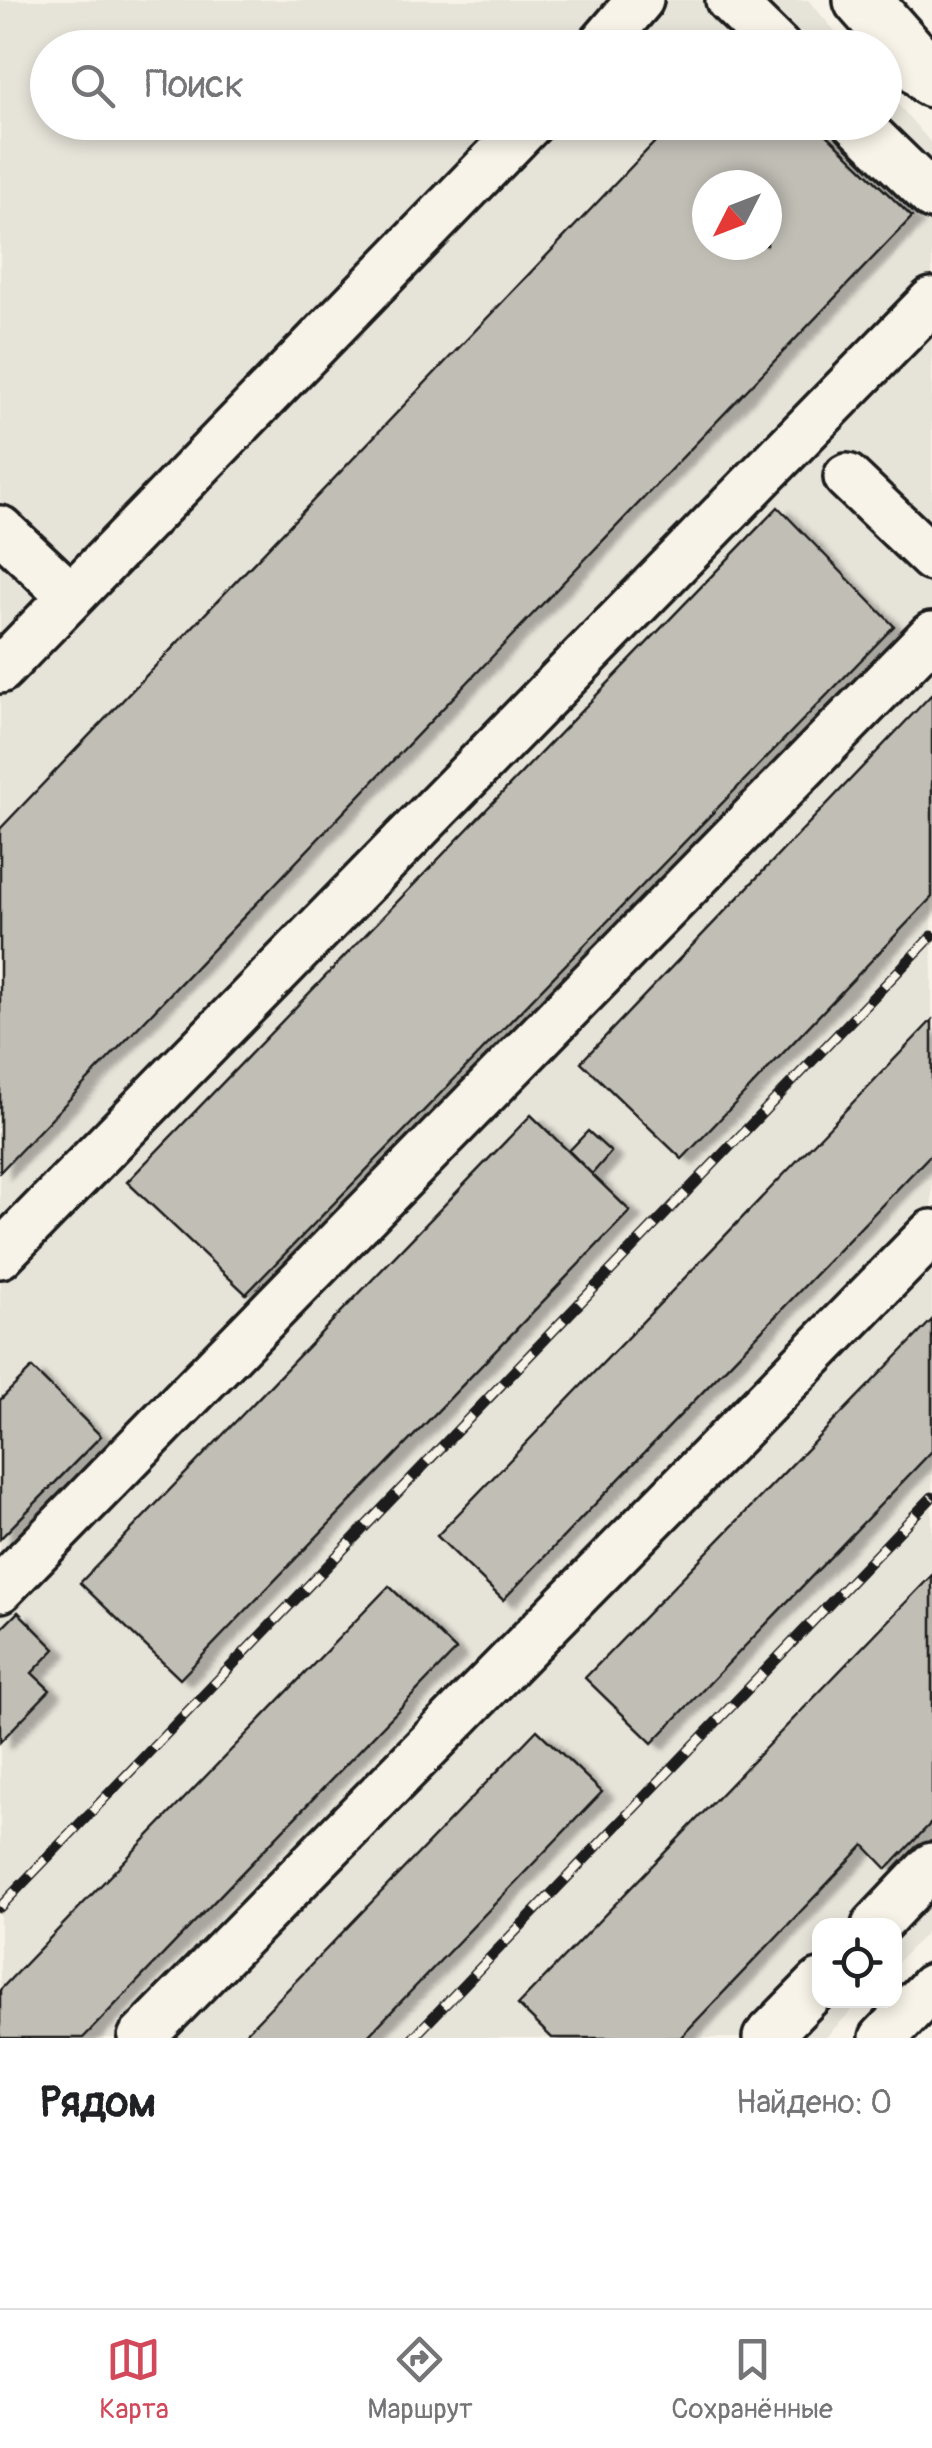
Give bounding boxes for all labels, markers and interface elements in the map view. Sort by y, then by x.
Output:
search box [30,30,902,140]
icon: search [65,58,120,113]
text: Поиск [145,61,244,109]
north arrow [692,170,782,260]
map controls [812,1918,902,2008]
button: locate [812,1918,902,2008]
text: Рядом [40,2077,156,2129]
text: Найдено: 0 [736,2083,892,2123]
tab: Карта [99,2332,169,2427]
tab: Маршрут [367,2332,473,2427]
tab: Сохранённые [671,2332,833,2427]

